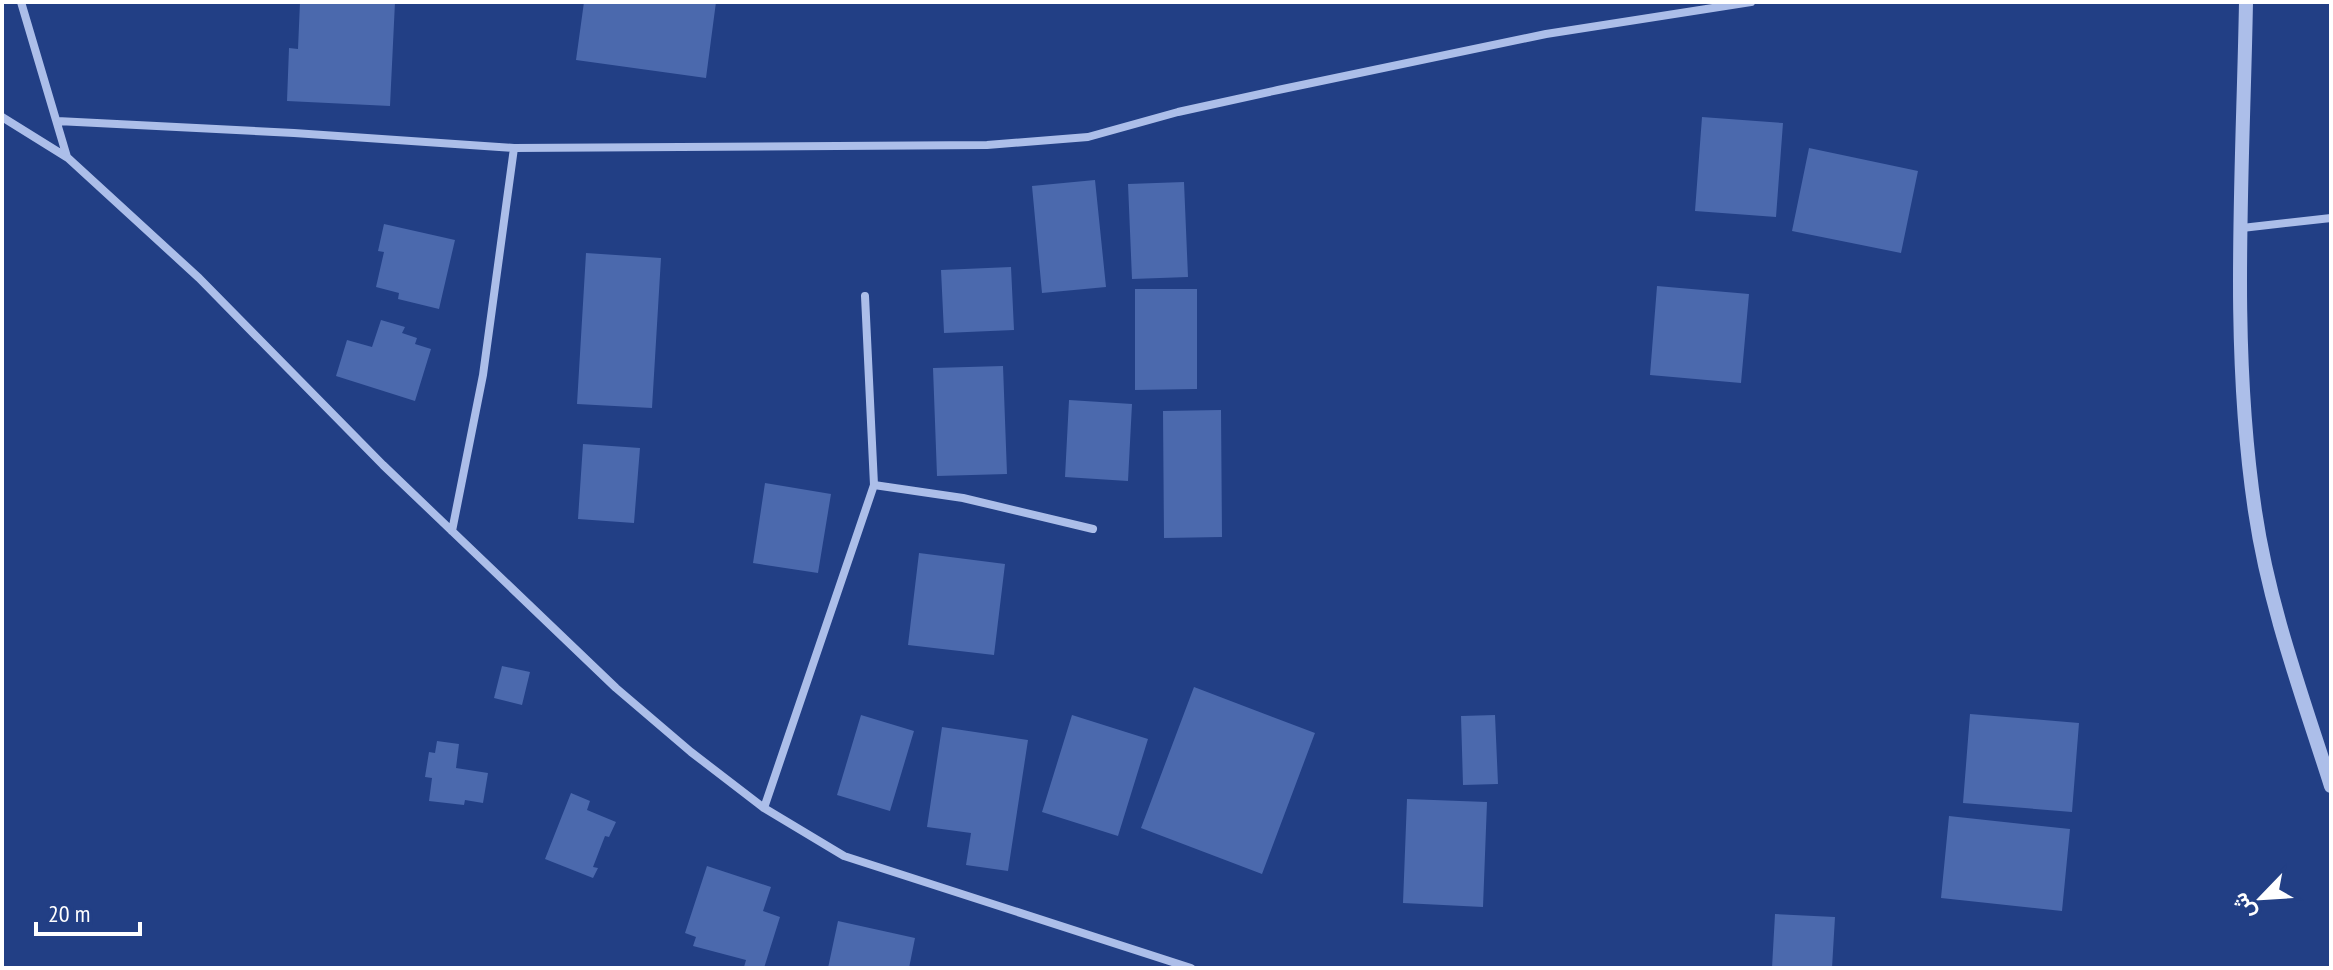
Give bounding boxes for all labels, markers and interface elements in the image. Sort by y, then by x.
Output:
north arrow [2221,858,2301,938]
scale bar [36,886,140,936]
text: ش [2225,889,2261,924]
text: 20 m [48,898,90,929]

